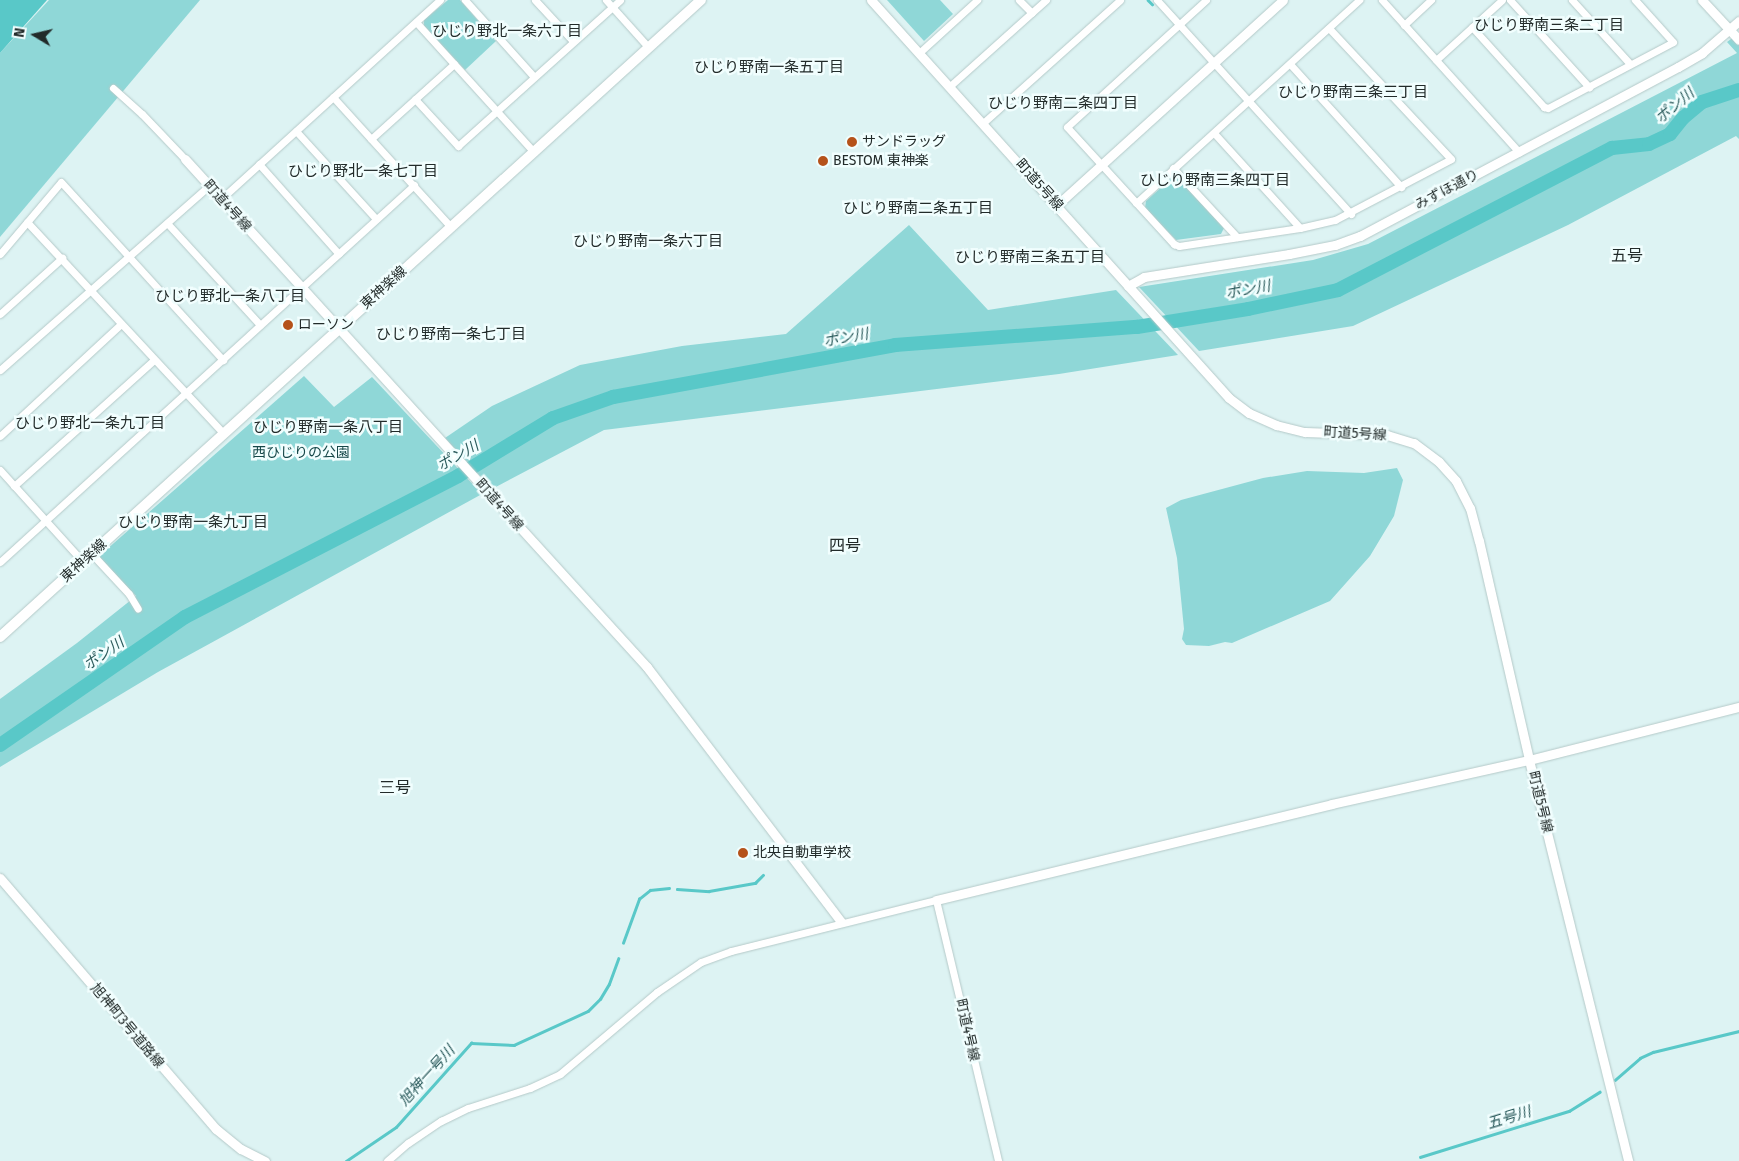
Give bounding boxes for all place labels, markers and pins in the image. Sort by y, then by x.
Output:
place label: サンドラッグ [862,134,946,150]
marker: サンドラッグ [846,136,858,148]
place label: BESTOM 東神楽 [833,153,929,169]
marker: BESTOM 東神楽 [817,155,829,167]
place label: ローソン [298,317,354,333]
marker: ローソン [282,319,294,331]
place label: 北央自動車学校 [753,845,851,861]
marker: 北央自動車学校 [737,847,749,859]

